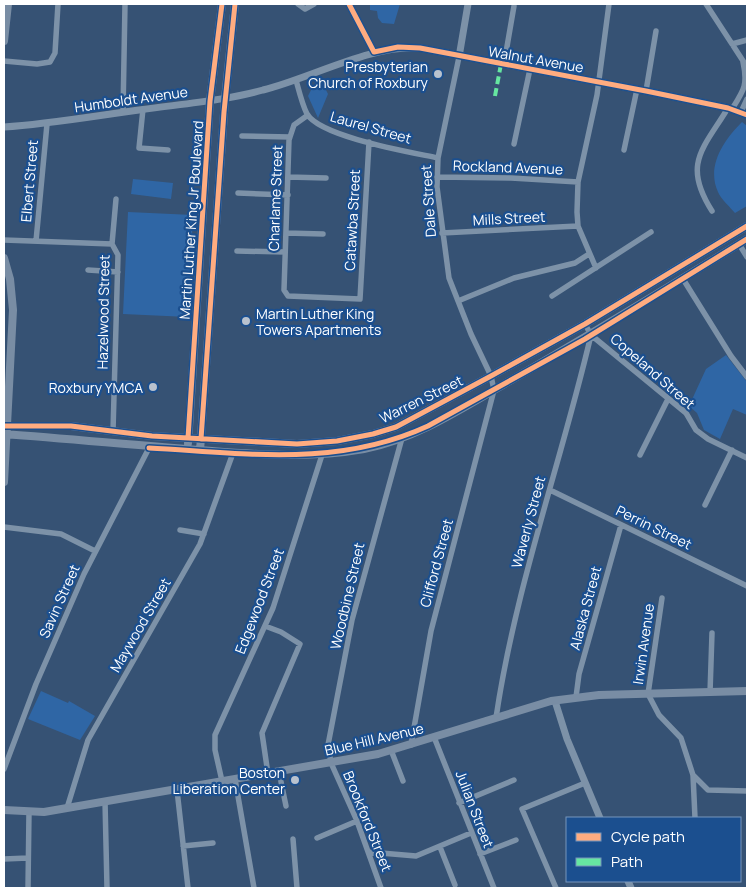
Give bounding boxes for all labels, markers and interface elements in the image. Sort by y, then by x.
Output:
street label: Walnut Avenue [487,41,585,77]
place label: Presbyterian Church of Roxbury [308,57,429,92]
marker: Presbyterian Church of Roxbury [432,68,444,80]
street label: Humboldt Avenue [73,82,189,116]
street label: Laurel Street [328,106,414,148]
street label: Martin Luther King Jr Boulevard [175,120,207,320]
street label: Elbert Street [16,139,42,223]
street label: Charlame Street [264,144,286,251]
street label: Rockland Avenue [453,156,563,178]
street label: Dale Street [416,164,440,238]
street label: Catawba Street [340,168,364,271]
street label: Mills Street [472,207,546,229]
street label: Hazelwood Street [92,254,114,370]
place label: Martin Luther King Towers Apartments [256,304,381,339]
marker: Martin Luther King Towers Apartments [240,315,252,327]
street label: Copeland Street [607,329,700,413]
street label: Warren Street [376,370,466,427]
place label: Roxbury YMCA [49,378,143,397]
marker: Roxbury YMCA [147,381,159,393]
street label: Waverly Street [507,473,550,570]
street label: Perrin Street [613,500,695,554]
street label: Clifford Street [415,516,457,609]
street label: Woodbine Street [325,540,369,651]
street label: Edgewood Street [230,545,288,657]
street label: Savin Street [34,561,84,641]
street label: Alaska Street [565,564,605,652]
street label: Maywood Street [105,574,175,676]
street label: Irwin Avenue [628,602,658,686]
street label: Blue Hill Avenue [323,718,425,760]
place label: Boston Liberation Center [172,763,285,798]
street label: Brookford Street [339,768,397,875]
street label: Julian Street [452,768,499,851]
marker: Boston Liberation Center [289,774,301,786]
legend [566,817,741,882]
text: Cycle path [611,826,685,847]
text: Path [611,851,643,872]

